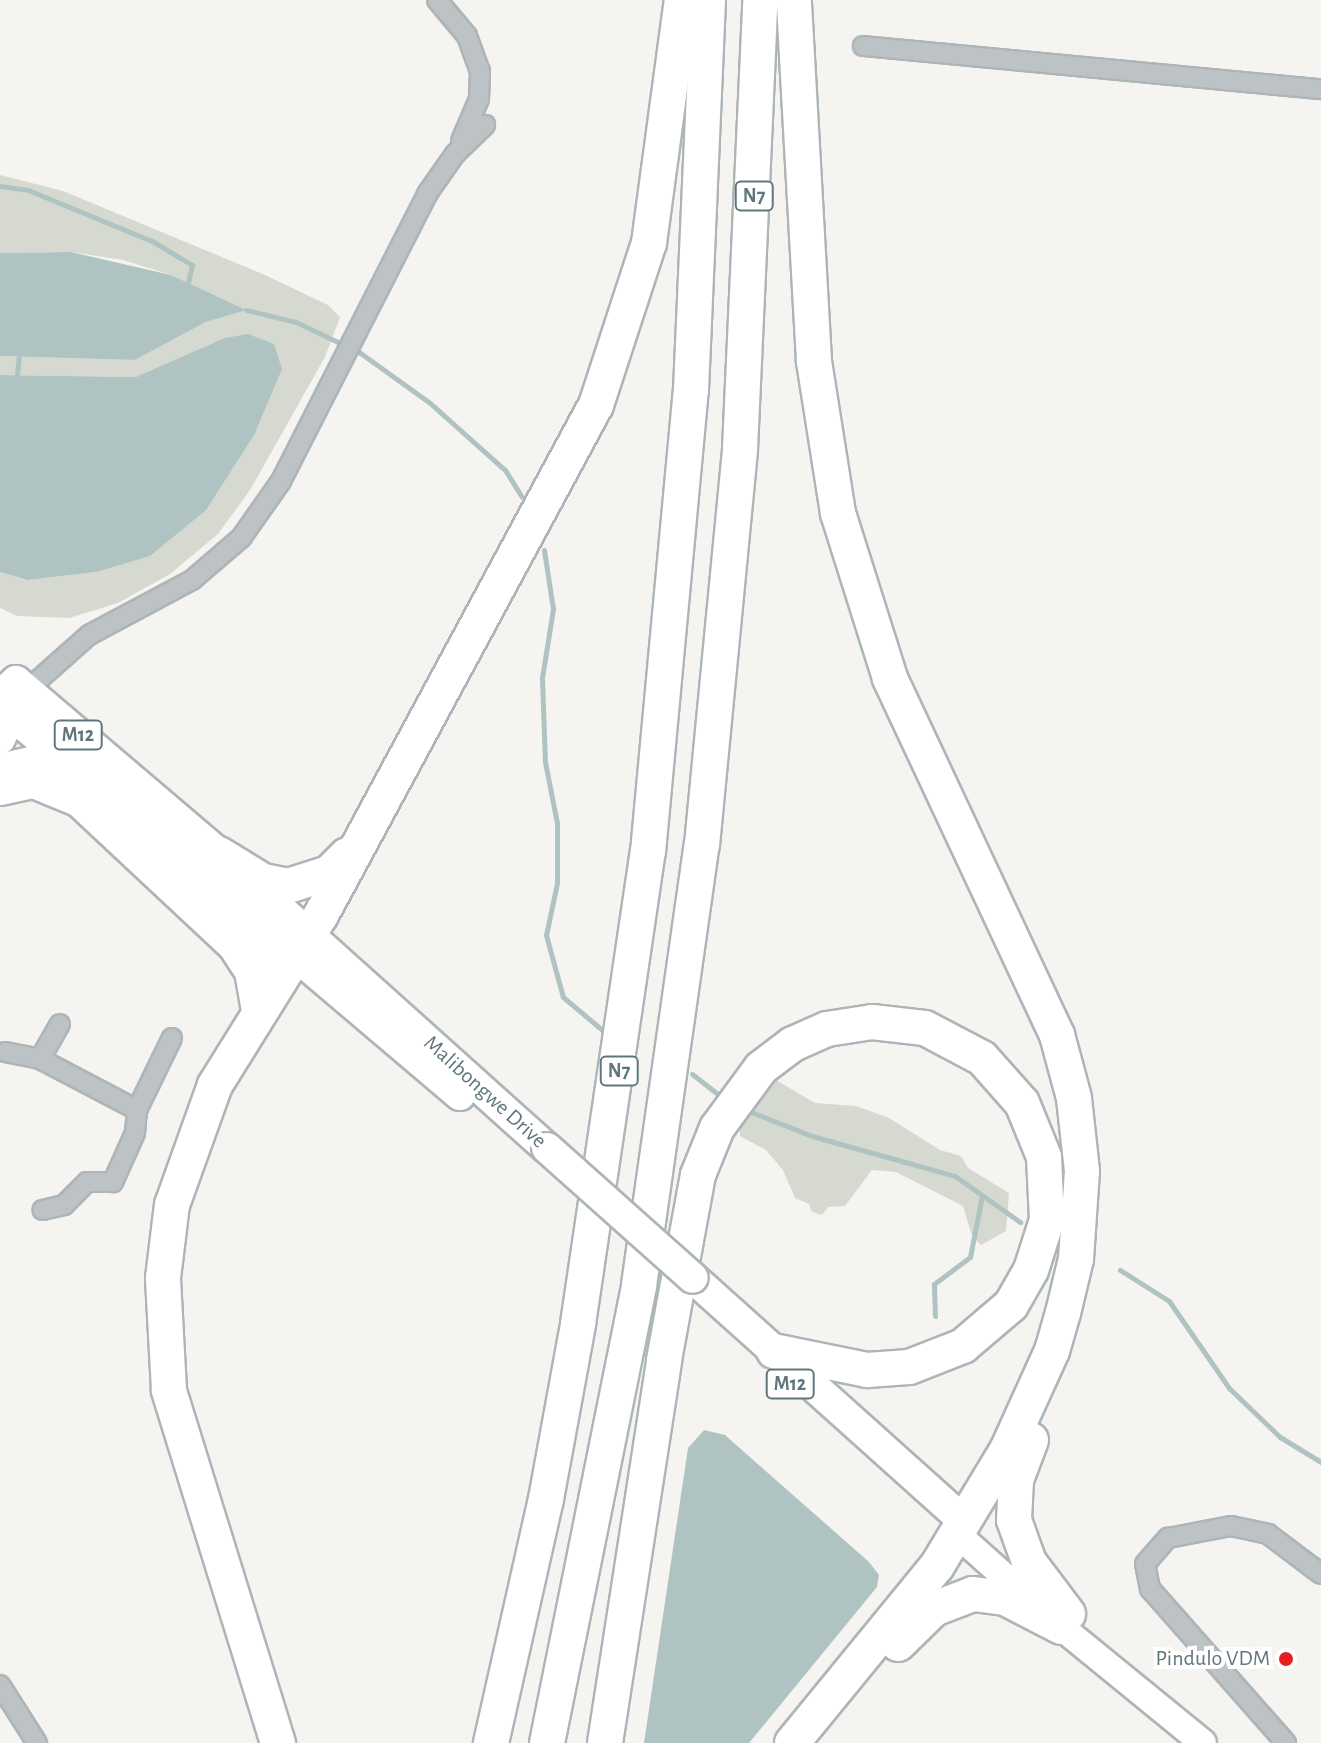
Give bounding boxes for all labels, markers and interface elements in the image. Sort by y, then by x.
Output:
road number: N7 [734,180,774,212]
road number: M12 [52,719,104,751]
street label: Malibongwe Drive [418,1030,552,1154]
road number: N7 [599,1055,639,1087]
road number: M12 [764,1368,816,1400]
place label: Pindulo VDM [1155,1646,1270,1672]
marker: Pindulo VDM [1277,1650,1295,1668]

